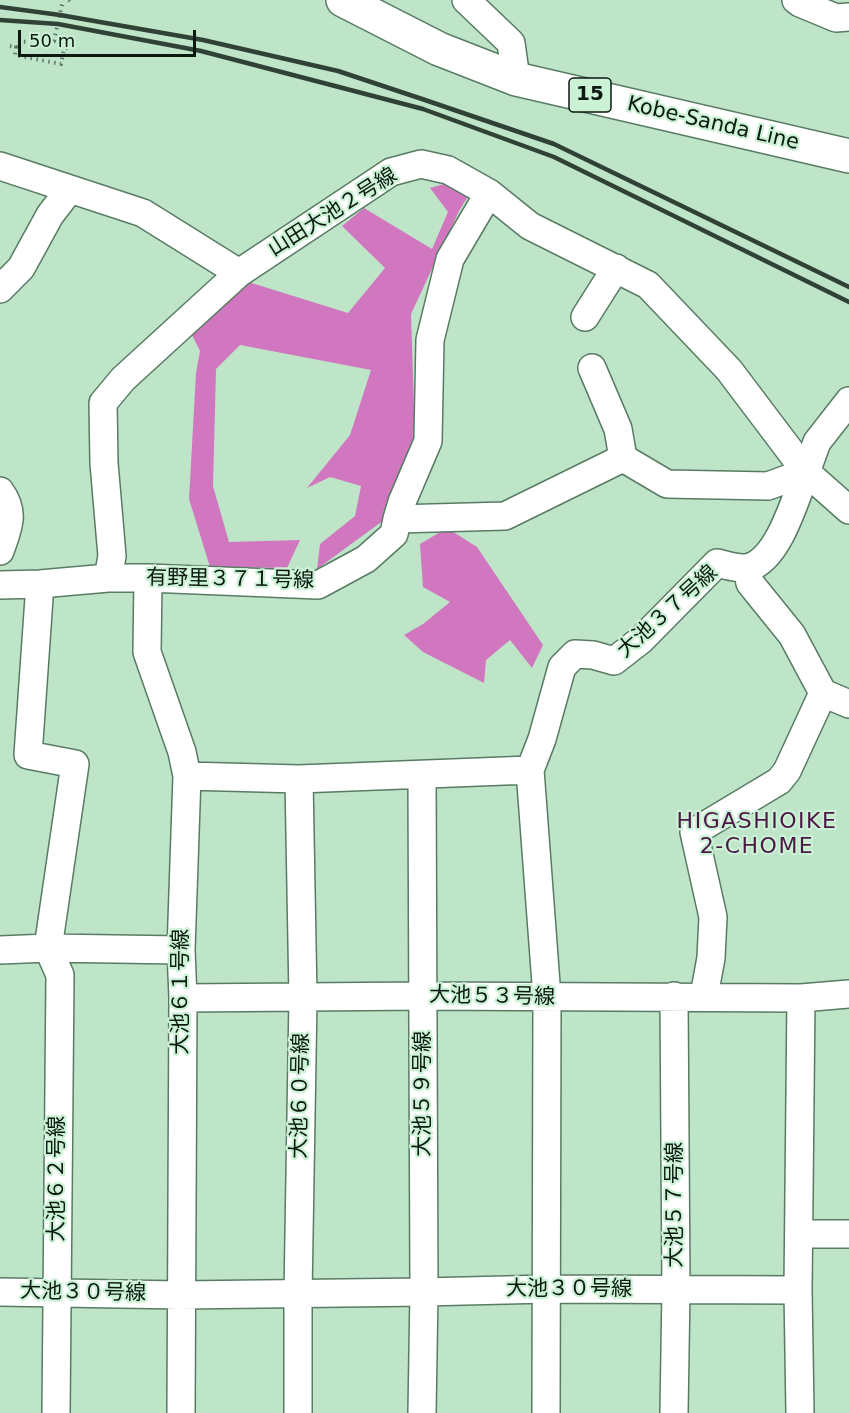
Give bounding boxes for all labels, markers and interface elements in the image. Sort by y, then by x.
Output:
scale bar [21,18,200,56]
text: 50 m [29,30,75,51]
road number: 15 [569,78,611,112]
street label: Kobe-Sanda Line [625,92,801,156]
street label: 山田大池２号線 [264,163,402,263]
street label: 大池３７号線 [613,560,723,664]
street label: 有野里３７１号線 [146,566,314,594]
district label: HIGASHIOIKE 2-CHOME [677,809,837,860]
street label: 大池６１号線 [169,929,195,1055]
street label: 大池５３号線 [429,983,555,1011]
street label: 大池５９号線 [411,1031,437,1157]
street label: 大池６０号線 [287,1033,315,1159]
street label: 大池６２号線 [45,1116,71,1242]
street label: 大池５７号線 [663,1142,689,1268]
street label: 大池３０号線 [506,1277,632,1303]
street label: 大池３０号線 [20,1279,146,1307]

